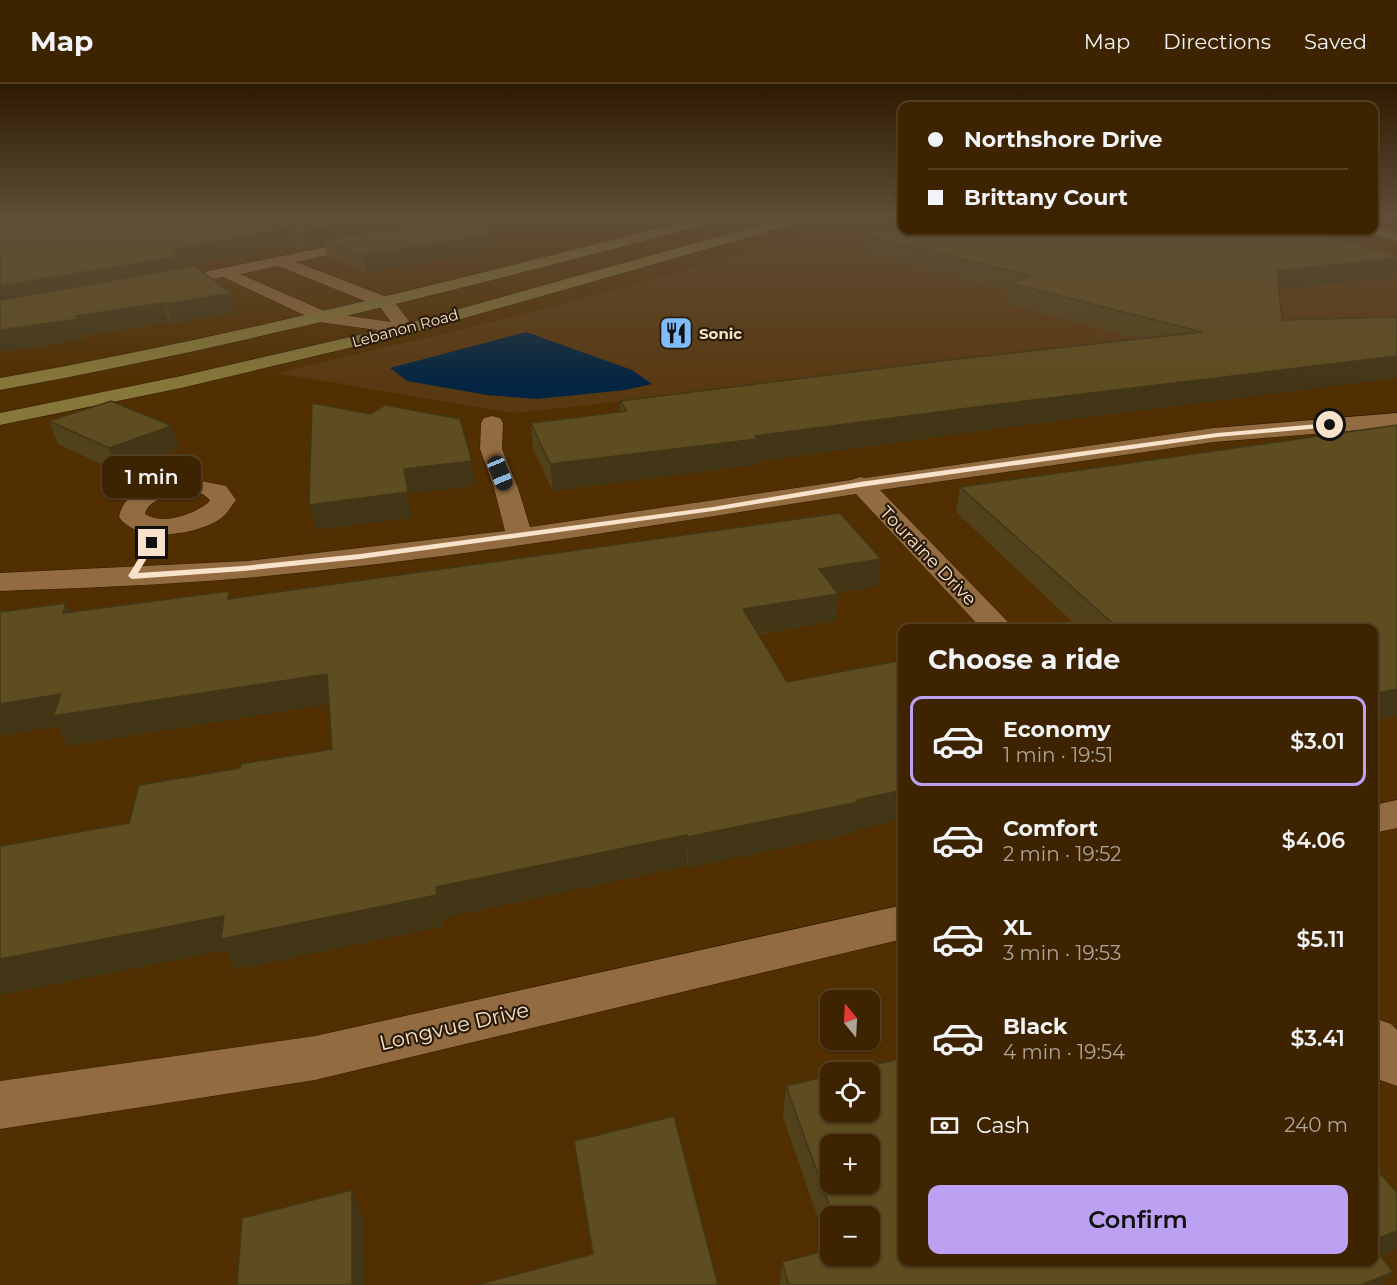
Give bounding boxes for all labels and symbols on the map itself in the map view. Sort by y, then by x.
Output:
street label: Lebanon Road [350,305,460,351]
restaurant icon: Sonic [658,315,694,351]
place label: Sonic [699,324,742,343]
route start [1316,411,1343,438]
car [485,453,515,493]
callout: 1 min [102,456,201,498]
street label: Touraine Drive [875,502,981,610]
route end [138,529,165,556]
north arrow [820,990,880,1050]
street label: Longvue Drive [377,997,531,1055]

